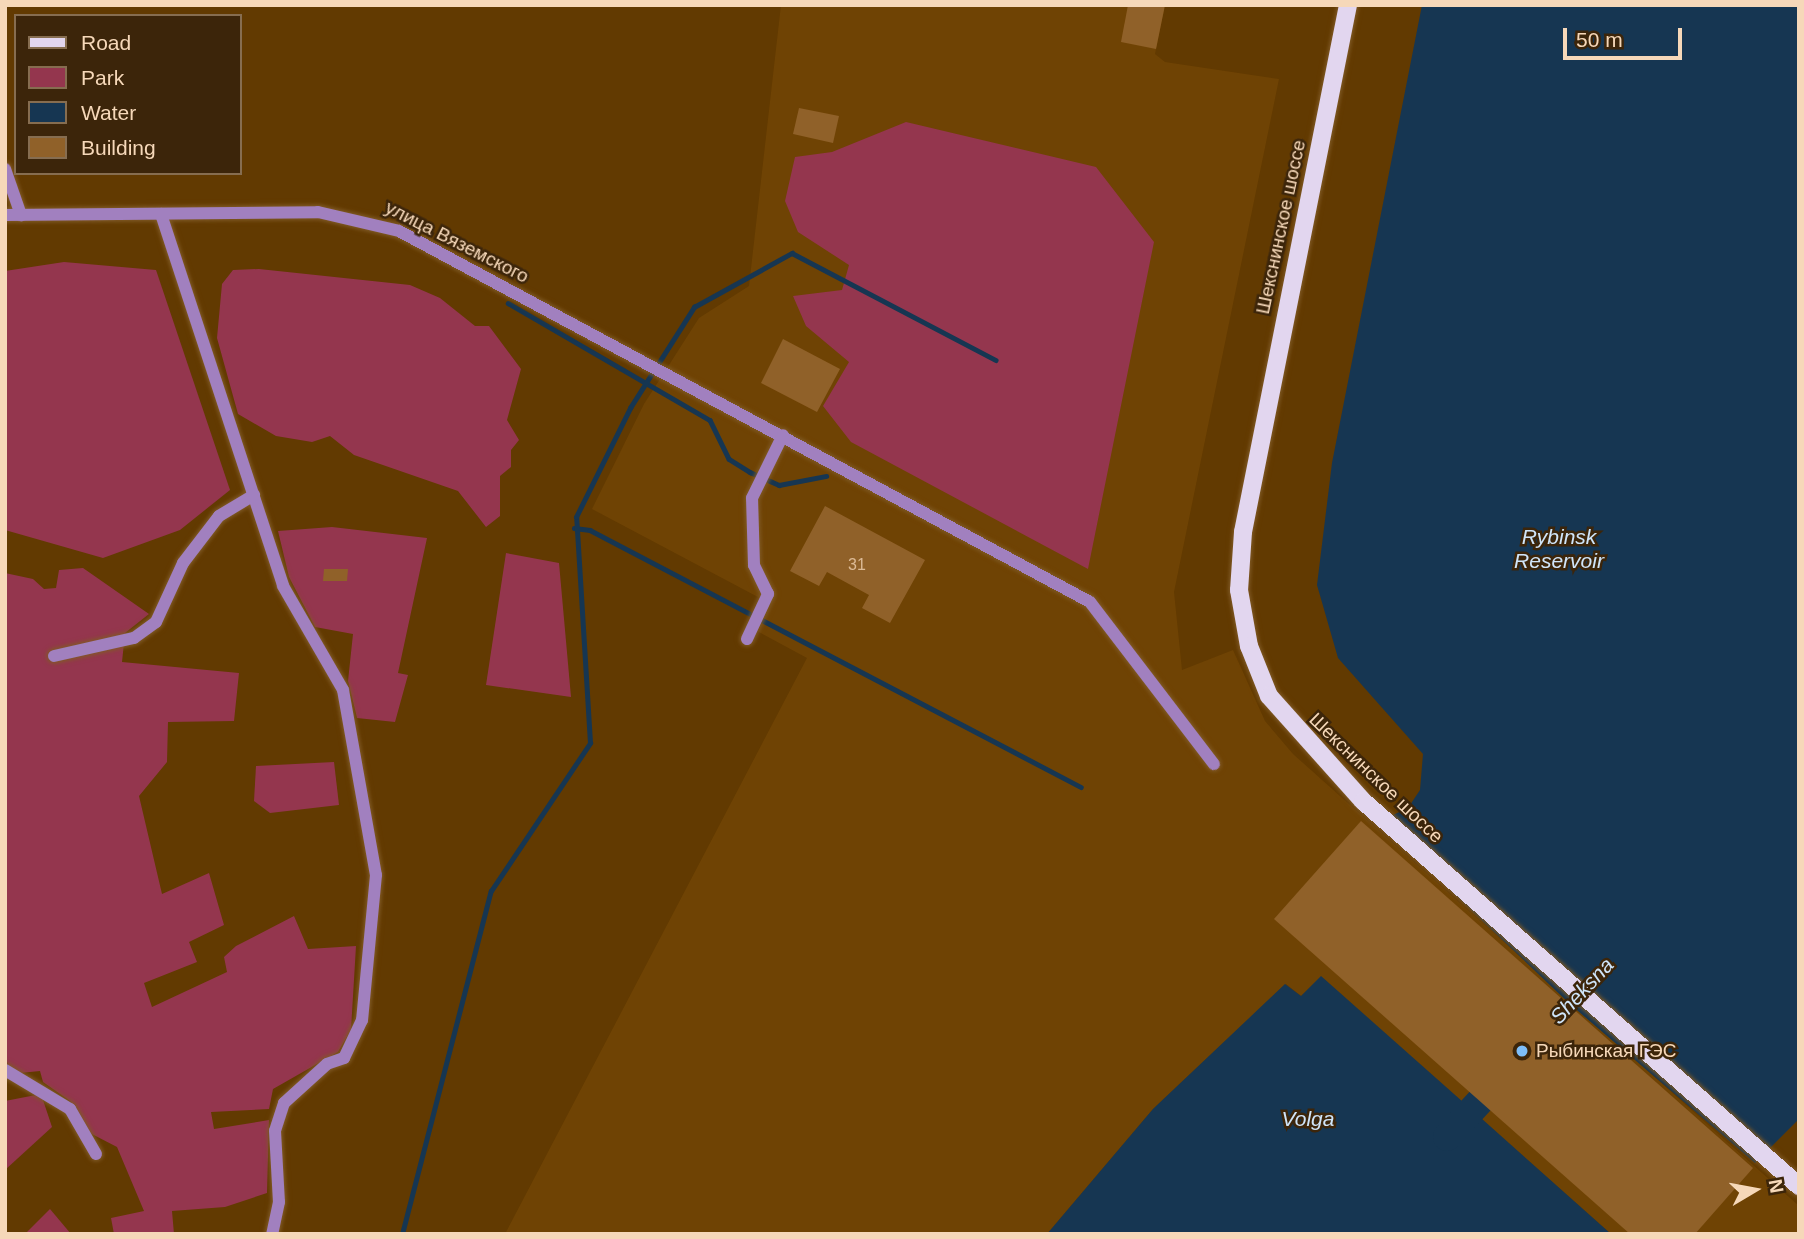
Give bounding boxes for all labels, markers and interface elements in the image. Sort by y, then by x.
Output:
legend [14,14,242,175]
scale bar [1566,14,1685,58]
text: 50 m [1576,28,1623,51]
text: Road [81,31,131,54]
text: Park [81,66,124,89]
text: Water [81,101,136,124]
text: Building [81,136,156,159]
street label: Шекснинское шоссе [1251,138,1311,316]
street label: улица Вяземского [381,196,533,288]
water label: Rybinsk Reservoir [1514,524,1604,574]
house number: 31 [848,555,866,575]
street label: Шекснинское шоссе [1304,708,1448,848]
water label: Sheksna [1545,953,1619,1029]
place label: Рыбинская ГЭС [1536,1040,1676,1062]
marker: Рыбинская ГЭС [1514,1043,1530,1059]
water label: Volga [1282,1106,1334,1132]
north arrow [1720,1155,1790,1225]
text: N [1765,1178,1788,1195]

